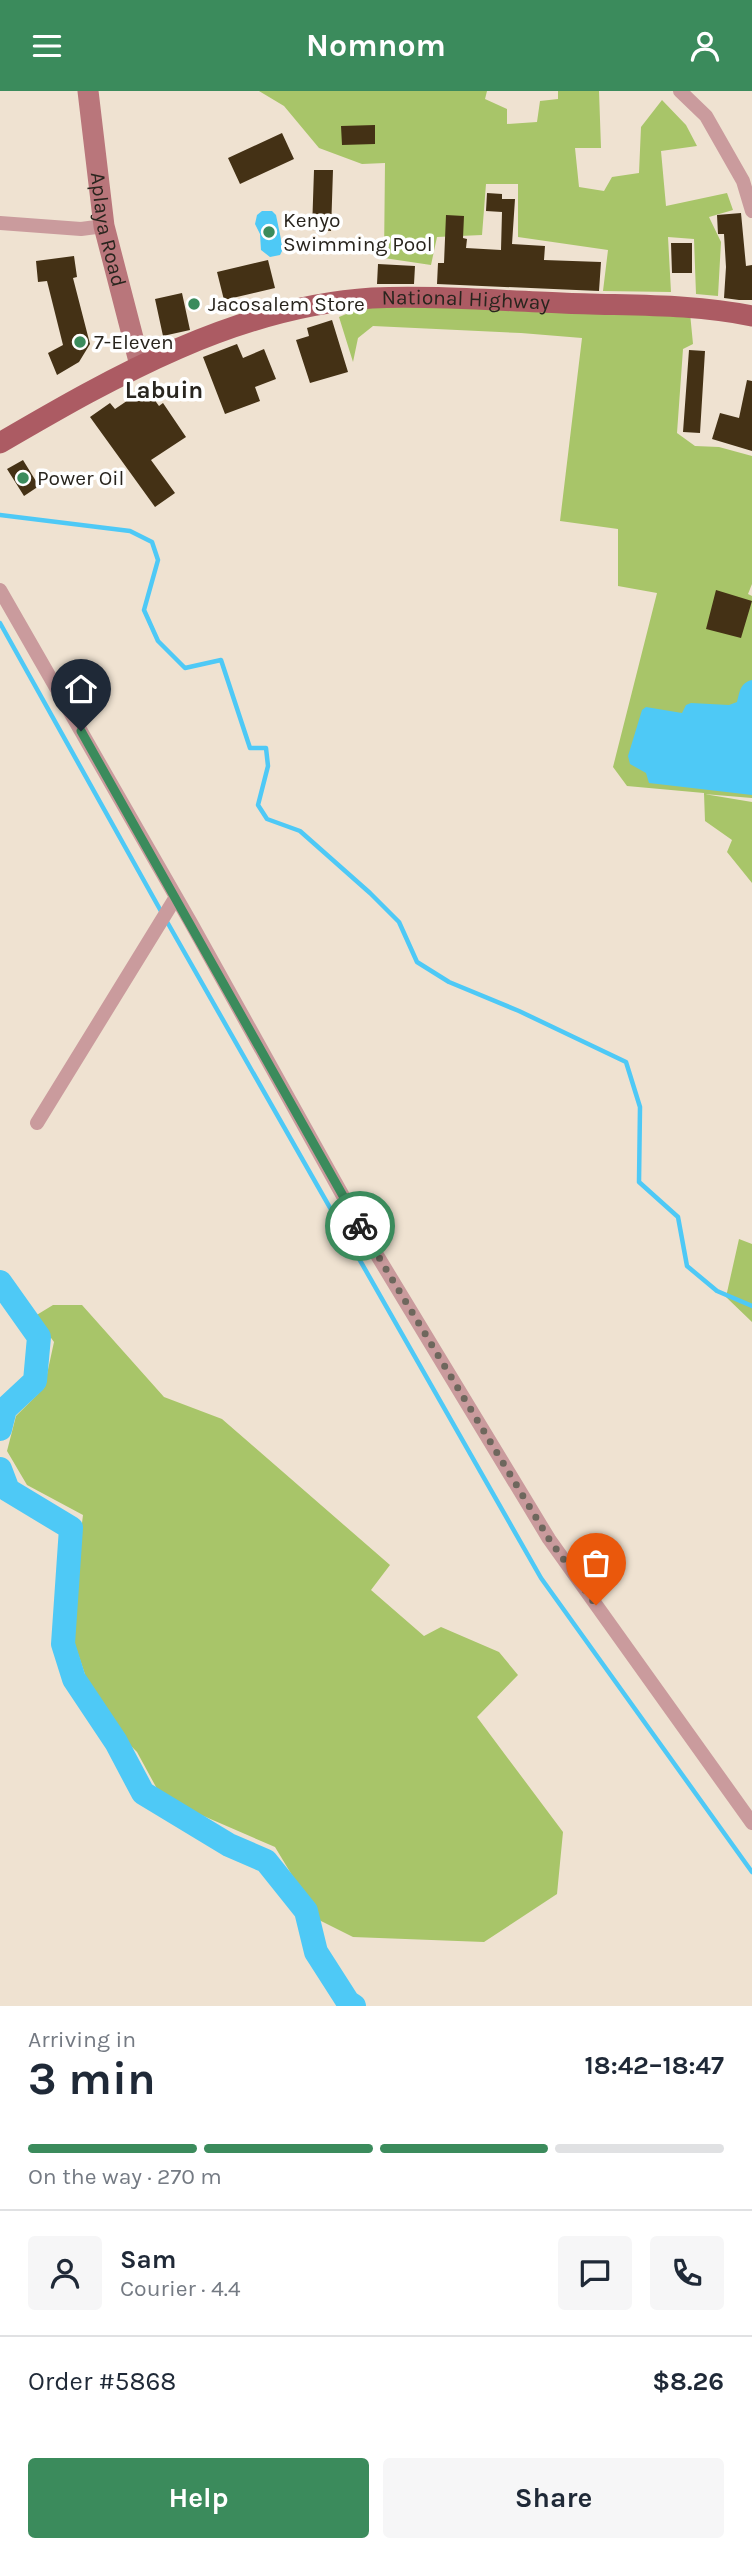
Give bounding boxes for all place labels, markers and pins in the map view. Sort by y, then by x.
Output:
place label: Kenyo Swimming Pool [283,208,433,256]
marker: Kenyo Swimming Pool [261,224,277,240]
place label: Jacosalem Store [208,292,365,316]
marker: Jacosalem Store [186,296,202,312]
place label: 7-Eleven [94,330,174,354]
marker: 7-Eleven [72,334,88,350]
place label: Power Oil [37,466,124,490]
marker: Power Oil [15,470,31,486]
pin [51,659,111,731]
pin [566,1533,626,1605]

